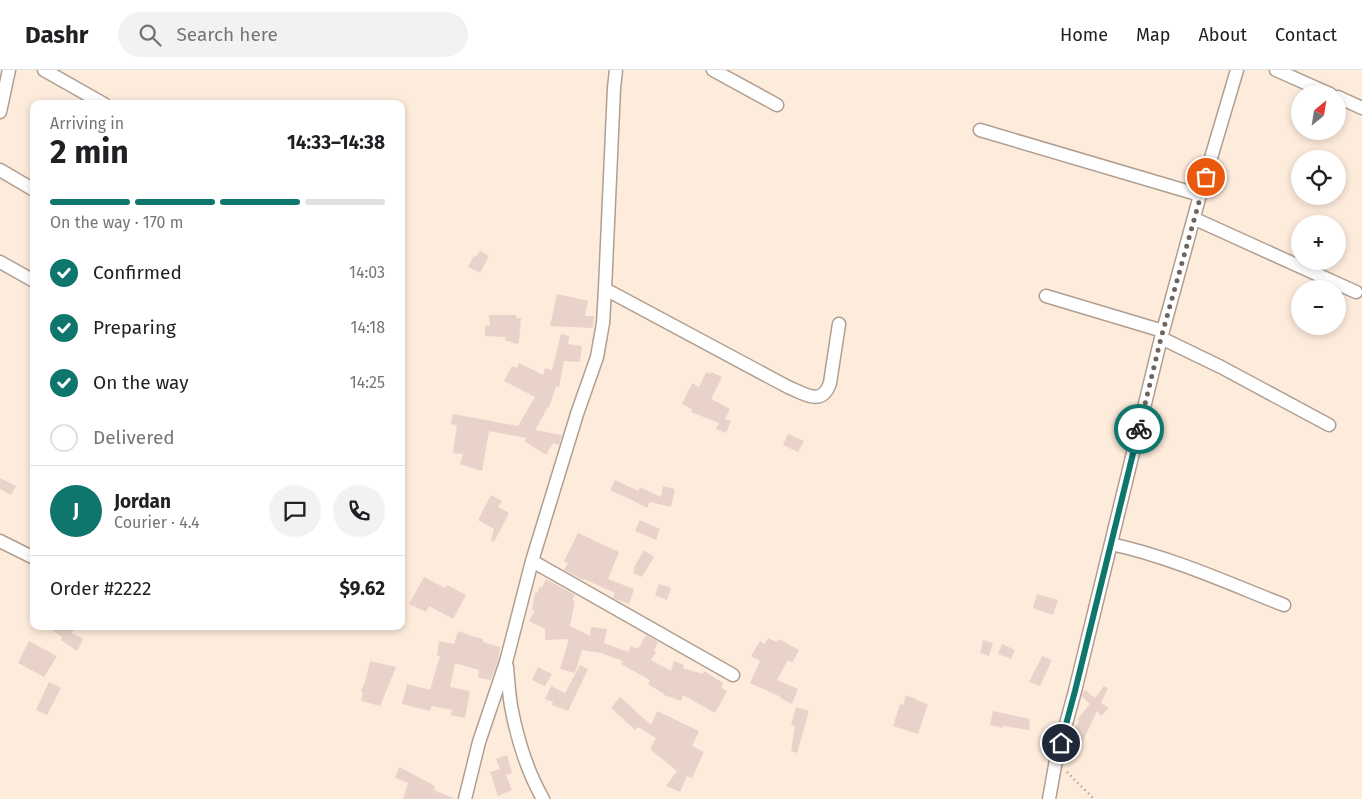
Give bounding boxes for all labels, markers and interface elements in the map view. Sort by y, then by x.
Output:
search box [118,12,468,57]
text: Dashr [25,21,88,49]
icon: search [136,21,164,49]
text: Search here [176,23,278,46]
text: Home [1060,24,1108,46]
text: Map [1136,24,1170,46]
text: About [1198,24,1247,46]
text: Contact [1275,24,1337,46]
north arrow [1291,85,1346,140]
map controls [1291,85,1346,335]
text: Arriving in [50,114,124,133]
text: 14:33–14:38 [287,131,385,154]
text: 2 min [50,133,129,171]
button: locate [1291,150,1346,205]
pin [1185,156,1227,198]
icon: bag [1192,163,1220,191]
text: On the way · 170 m [50,213,183,232]
button: + [1291,215,1346,270]
icon: check [50,259,78,287]
text: Confirmed [93,261,182,284]
text: 14:03 [349,263,385,282]
button: − [1291,280,1346,335]
icon: check [50,314,78,342]
text: Preparing [93,316,176,339]
text: 14:18 [351,318,385,337]
icon: check [50,369,78,397]
text: On the way [93,371,189,394]
text: 14:25 [350,373,385,392]
courier [1114,404,1164,454]
icon: bike [1125,415,1153,443]
text: Delivered [93,426,175,449]
button: chat [269,485,321,537]
button: phone [333,485,385,537]
text: Jordan [114,490,171,513]
text: J [73,499,79,522]
text: Courier · 4.4 [114,513,200,532]
text: Order #2222 [50,577,151,600]
text: $9.62 [340,577,385,600]
pin [1040,722,1082,764]
icon: home [1047,729,1075,757]

